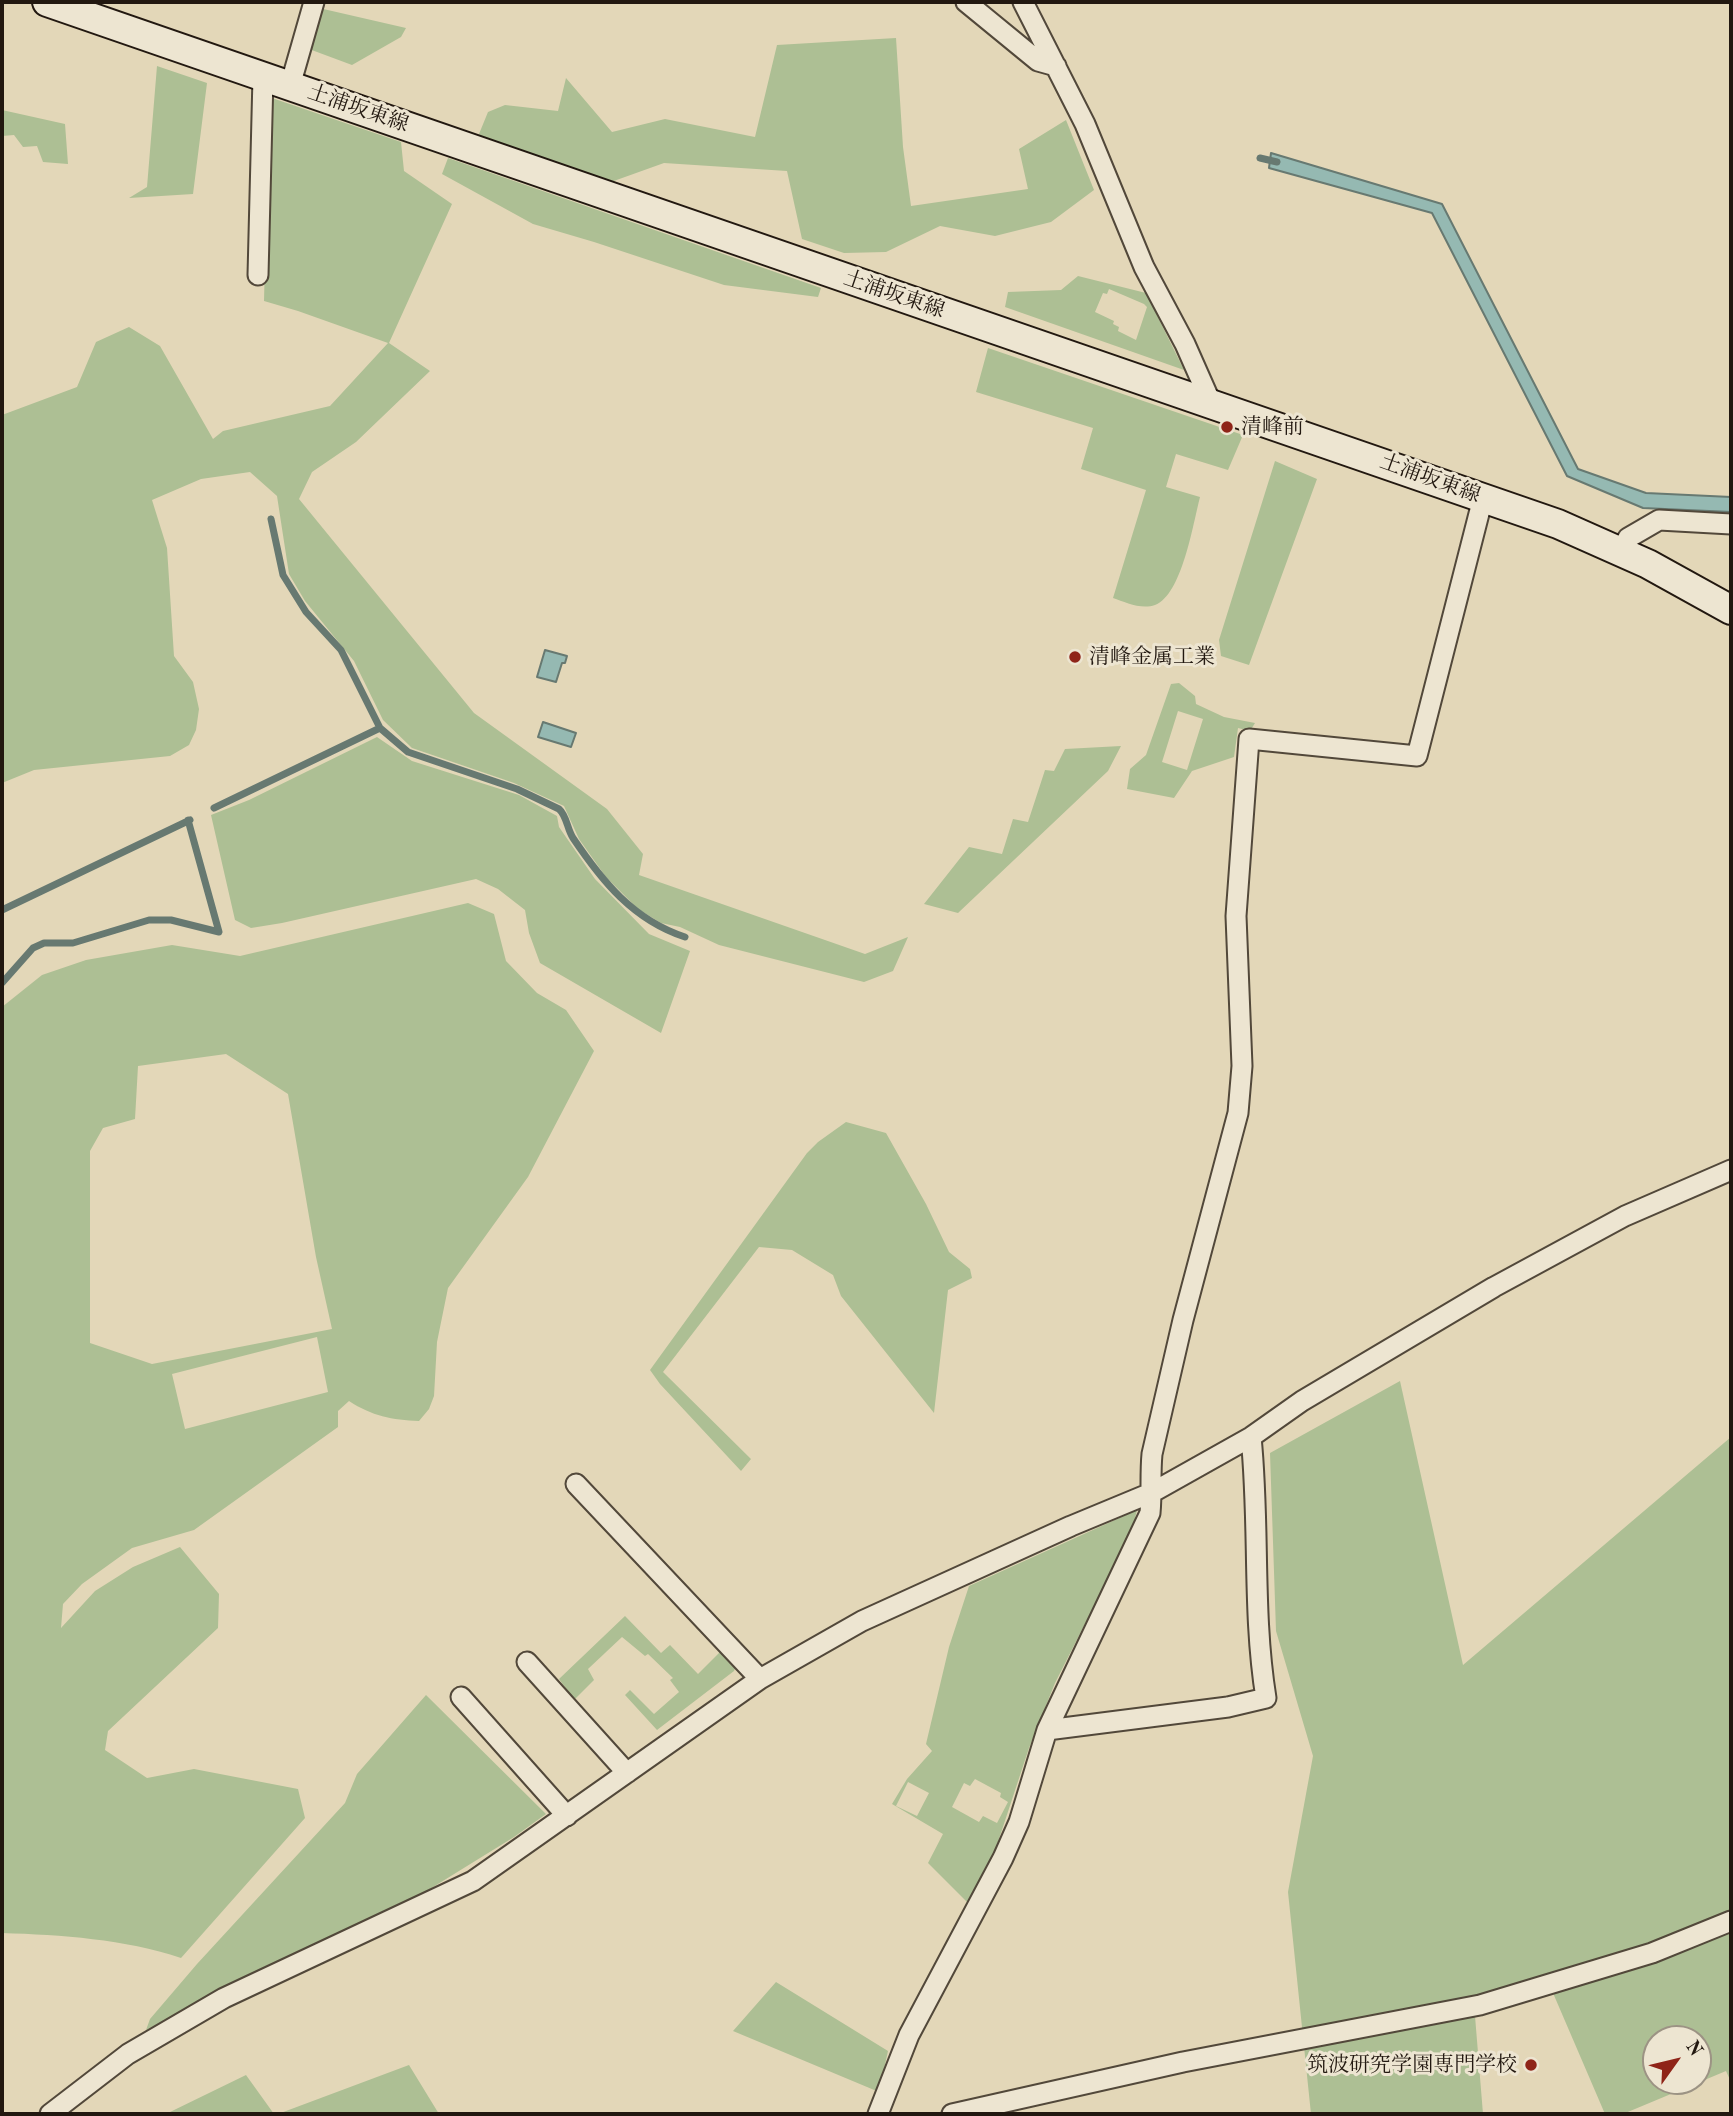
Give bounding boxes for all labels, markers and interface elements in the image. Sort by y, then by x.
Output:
street label: 土浦坂東線 [304,80,412,138]
street label: 土浦坂東線 [840,266,948,324]
place label: 清峰前 [1241,414,1304,440]
marker: 清峰前 [1219,419,1235,435]
street label: 土浦坂東線 [1376,449,1484,509]
place label: 清峰金属工業 [1089,644,1215,670]
marker: 清峰金属工業 [1067,649,1083,665]
north arrow [1642,2025,1712,2095]
text: N [1681,2038,1705,2060]
place label: 筑波研究学園専門学校 [1307,2052,1517,2078]
marker: 筑波研究学園専門学校 [1523,2057,1539,2073]

